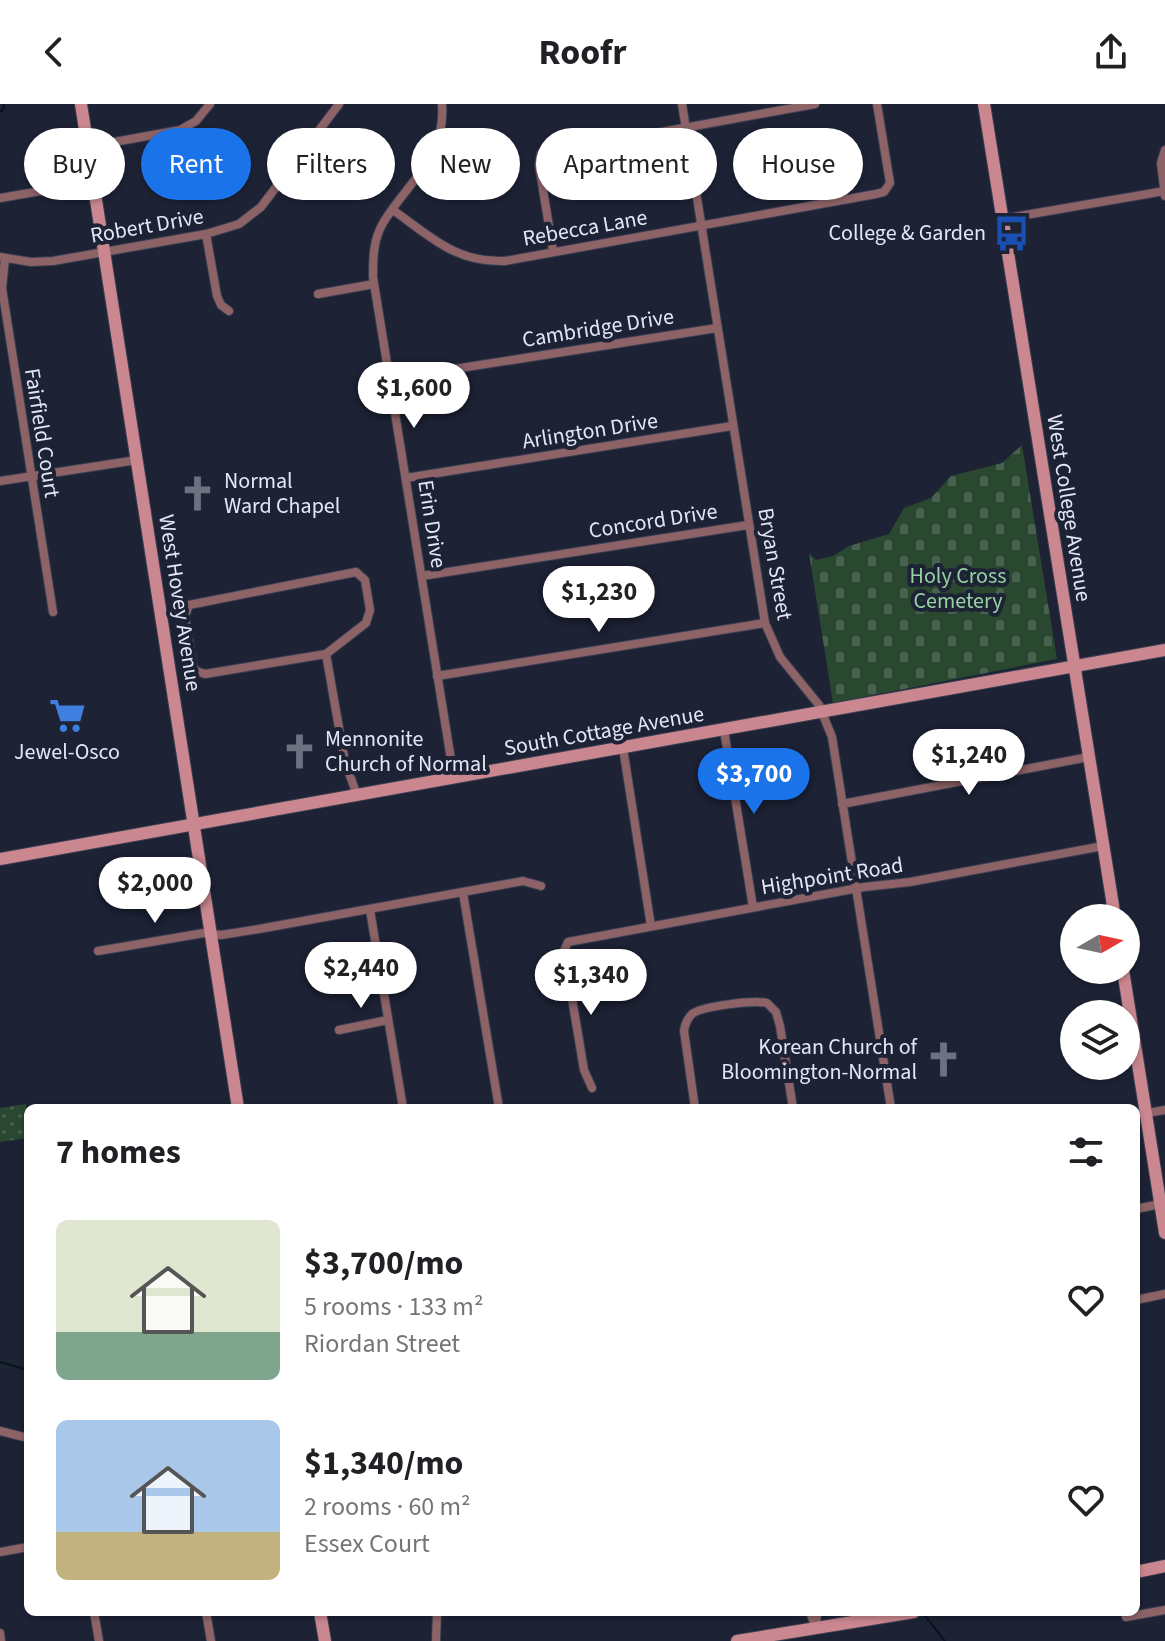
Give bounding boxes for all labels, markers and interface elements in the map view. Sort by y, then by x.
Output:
text: Roofr [538,27,627,78]
icon: back [32,30,76,74]
icon: share [1089,30,1133,74]
chip: Buy [24,128,125,200]
chip: Rent [141,128,251,200]
chip: Filters [267,128,395,200]
chip: New [411,128,520,200]
chip: Apartment [536,128,717,200]
chip: House [733,128,863,200]
street label: Robert Drive [88,200,206,252]
street label: Rebecca Lane [520,201,650,255]
bus stop icon: College & Garden [993,214,1031,252]
place label: College & Garden [828,217,986,249]
street label: Cambridge Drive [520,300,676,356]
pin: $1,600 [349,362,479,430]
street label: Fairfield Court [16,366,68,501]
text: $1,600 [376,369,452,406]
street label: Arlington Drive [520,404,660,458]
street label: West College Avenue [1038,412,1100,604]
place label: Normal Ward Chapel [224,465,340,522]
church icon: Normal Ward Chapel [179,475,217,513]
street label: Erin Drive [409,478,455,570]
street label: Concord Drive [586,495,720,547]
street label: Bryan Street [749,505,801,623]
street label: West Hovey Avenue [150,512,210,694]
park label: Holy Cross Cemetery [910,560,1006,617]
pin: $1,230 [534,566,664,634]
text: $1,230 [561,573,637,610]
supermarket icon: Jewel-Osco [48,697,86,735]
street label: South Cottage Avenue [502,698,707,764]
place label: Mennonite Church of Normal [325,723,487,780]
pin: $1,240 [904,729,1034,797]
church icon: Mennonite Church of Normal [280,733,318,771]
place label: Jewel-Osco [14,736,120,768]
text: $1,240 [931,736,1007,773]
pin: $3,700 [689,748,819,816]
text: $3,700 [716,755,792,792]
street label: Highpoint Road [759,849,905,903]
pin: $2,000 [90,857,220,925]
text: $2,000 [117,864,193,901]
north arrow [1060,904,1140,984]
map controls [1060,904,1140,1080]
pin: $2,440 [296,942,426,1010]
text: $2,440 [323,949,399,986]
pin: $1,340 [526,949,656,1017]
text: $1,340 [553,956,629,993]
button: layers [1060,1000,1140,1080]
place label: Korean Church of Bloomington-Normal [721,1031,919,1088]
church icon: Korean Church of Bloomington-Normal [924,1041,962,1079]
text: 7 homes [56,1128,181,1177]
icon: filters [1064,1130,1108,1174]
text: $3,700/mo [304,1239,464,1288]
icon: home [120,1252,216,1348]
icon: heart [1064,1278,1108,1322]
text: 5 rooms · 133 m² [304,1288,483,1325]
text: Riordan Street [304,1325,460,1362]
text: $1,340/mo [304,1439,464,1488]
icon: home [120,1452,216,1548]
icon: heart [1064,1478,1108,1522]
text: 2 rooms · 60 m² [304,1488,471,1525]
text: Essex Court [304,1525,430,1562]

